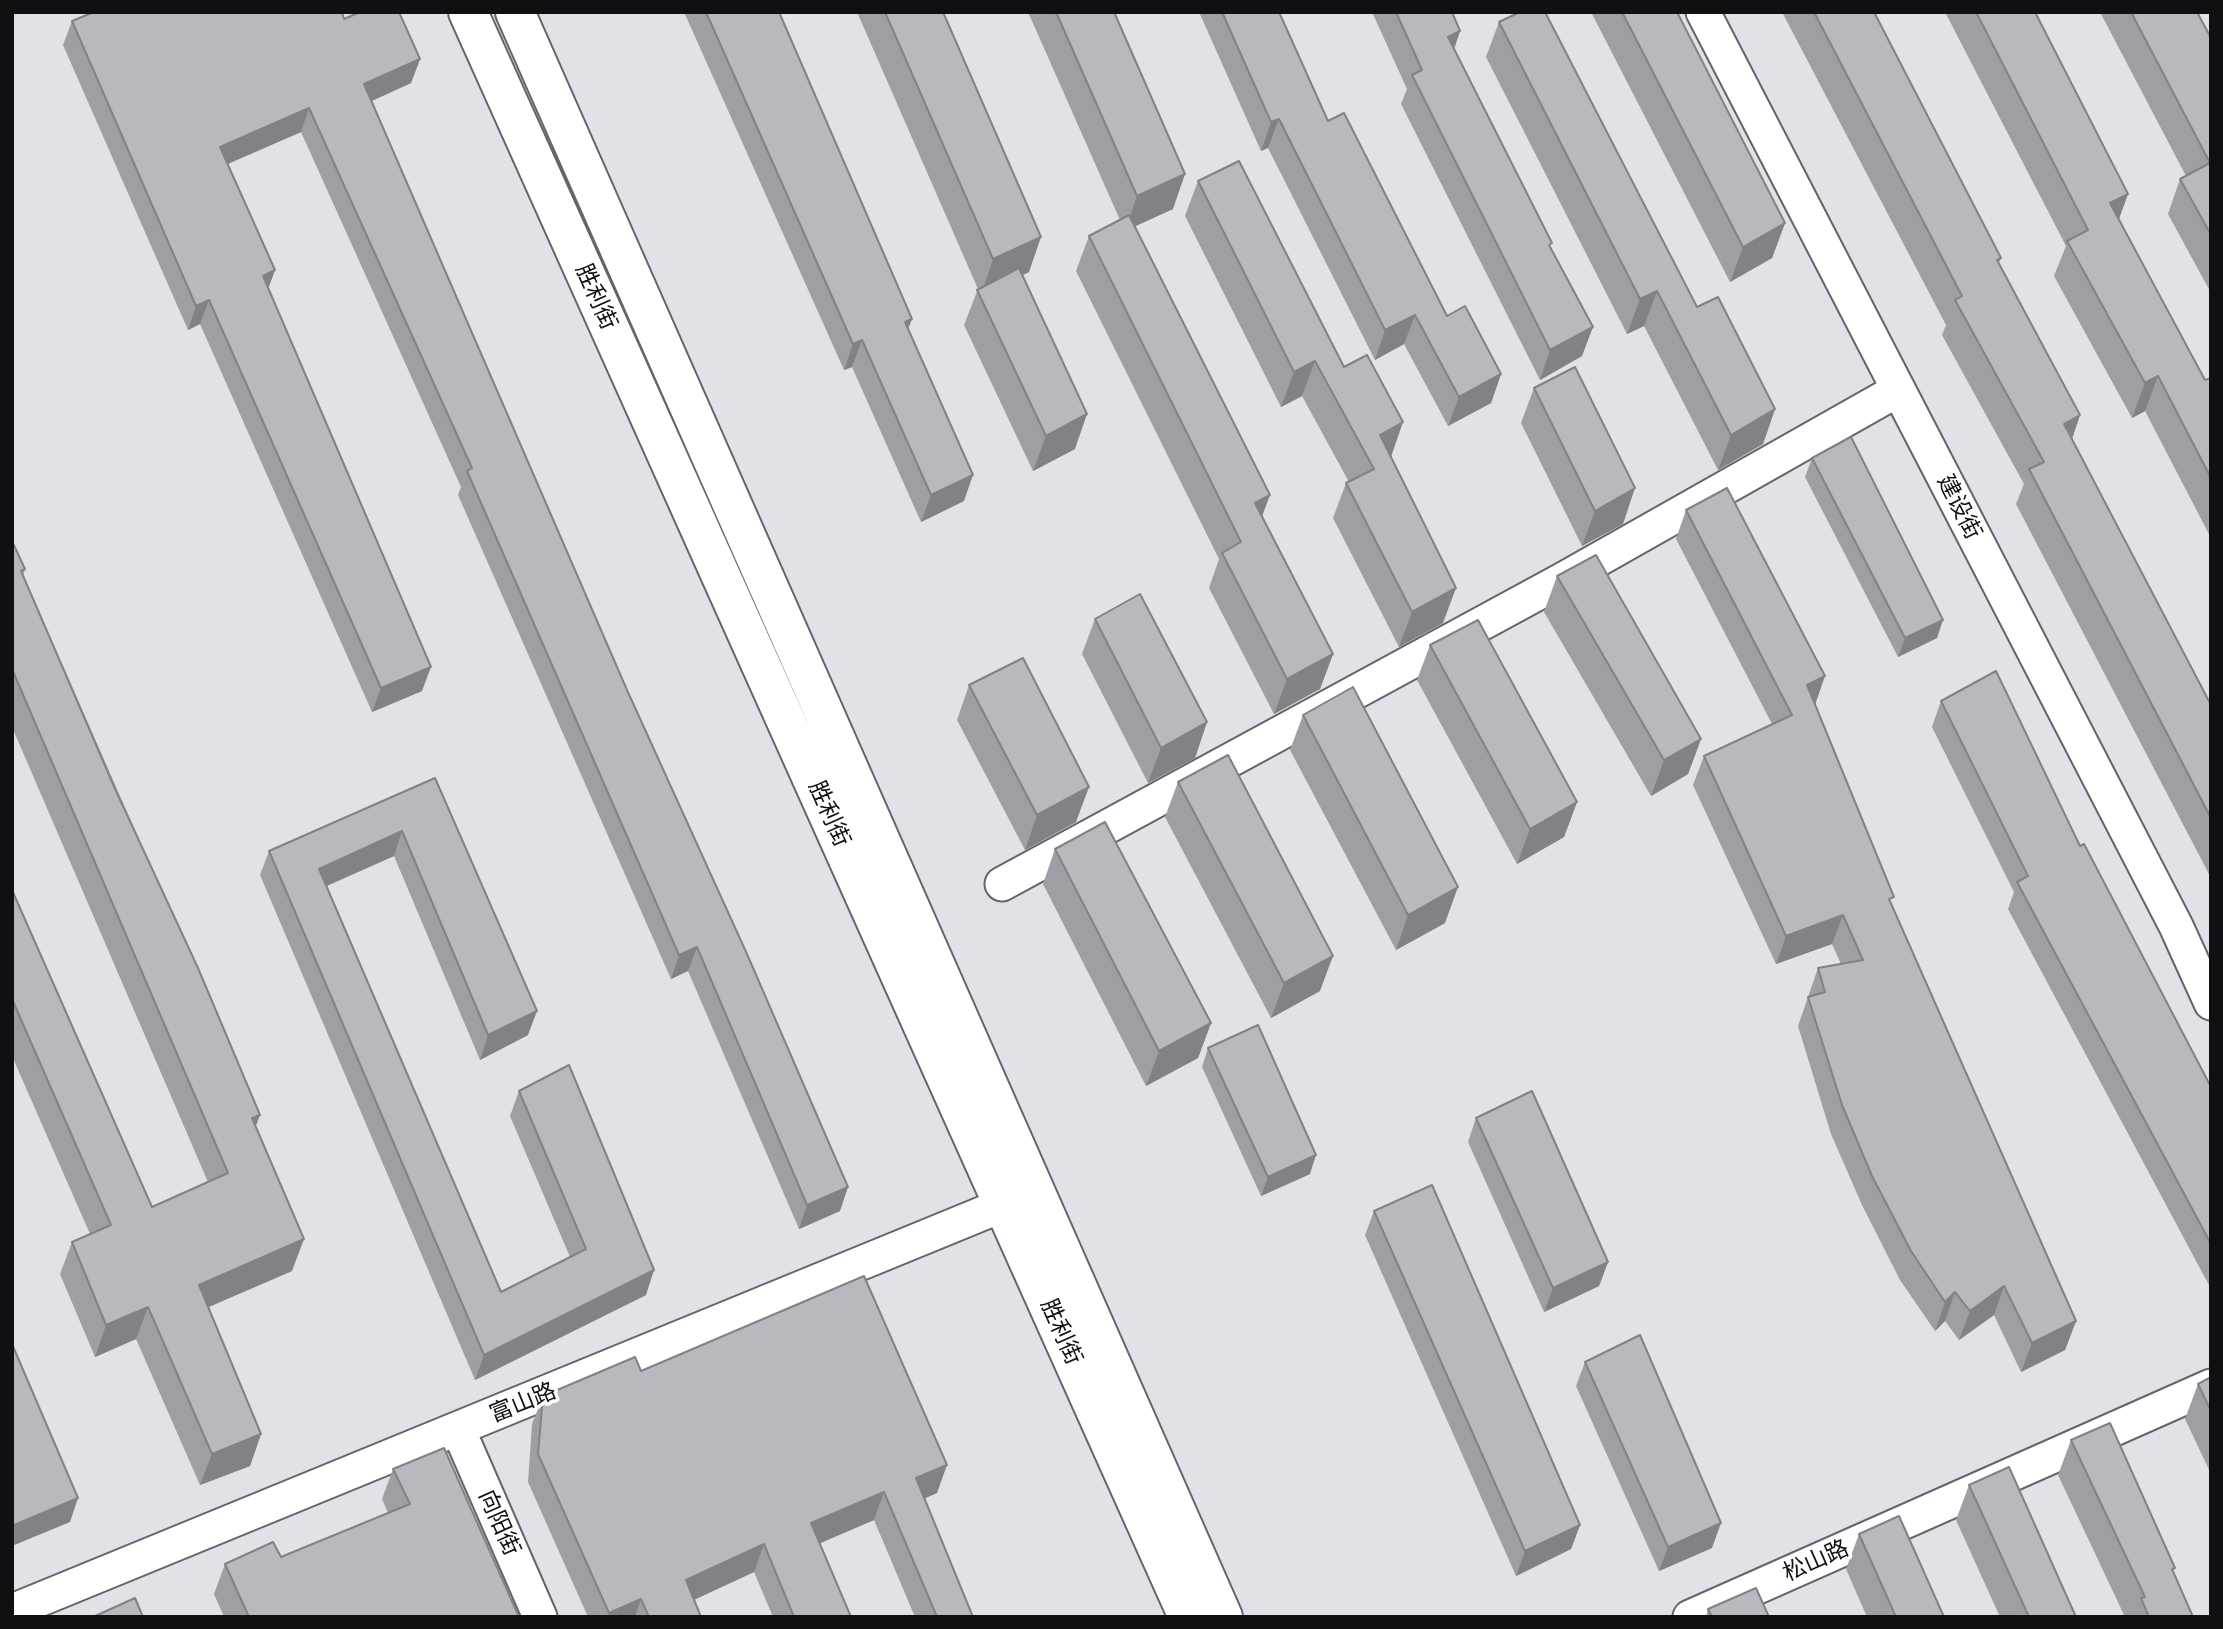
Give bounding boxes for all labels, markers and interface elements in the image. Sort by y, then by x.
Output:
street label: 胜利街 [569,260,623,334]
street label: 建设街 [1931,470,1987,544]
street label: 胜利街 [802,777,856,851]
street label: 胜利街 [1034,1295,1088,1369]
street label: 富山路 [486,1377,560,1429]
street label: 向阳街 [472,1486,526,1560]
street label: 松山路 [1779,1534,1853,1588]

